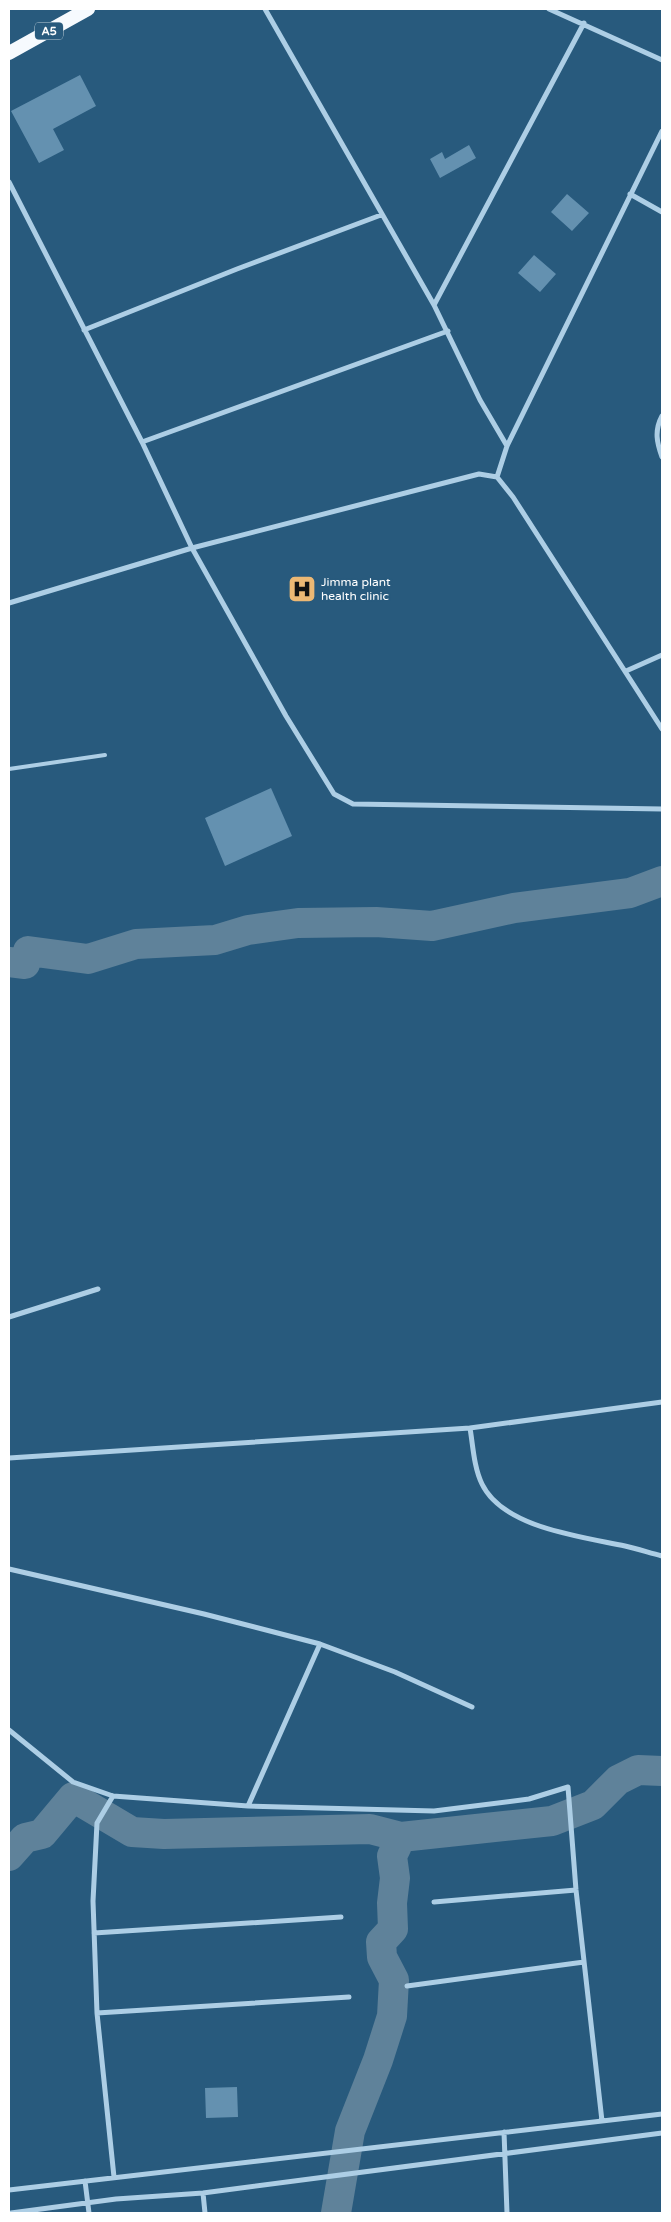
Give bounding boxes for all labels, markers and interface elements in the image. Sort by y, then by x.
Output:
road number: A5 [35,22,63,40]
hospital icon: Jimma plant health clinic [287,574,317,604]
place label: Jimma plant health clinic [321,575,391,603]

